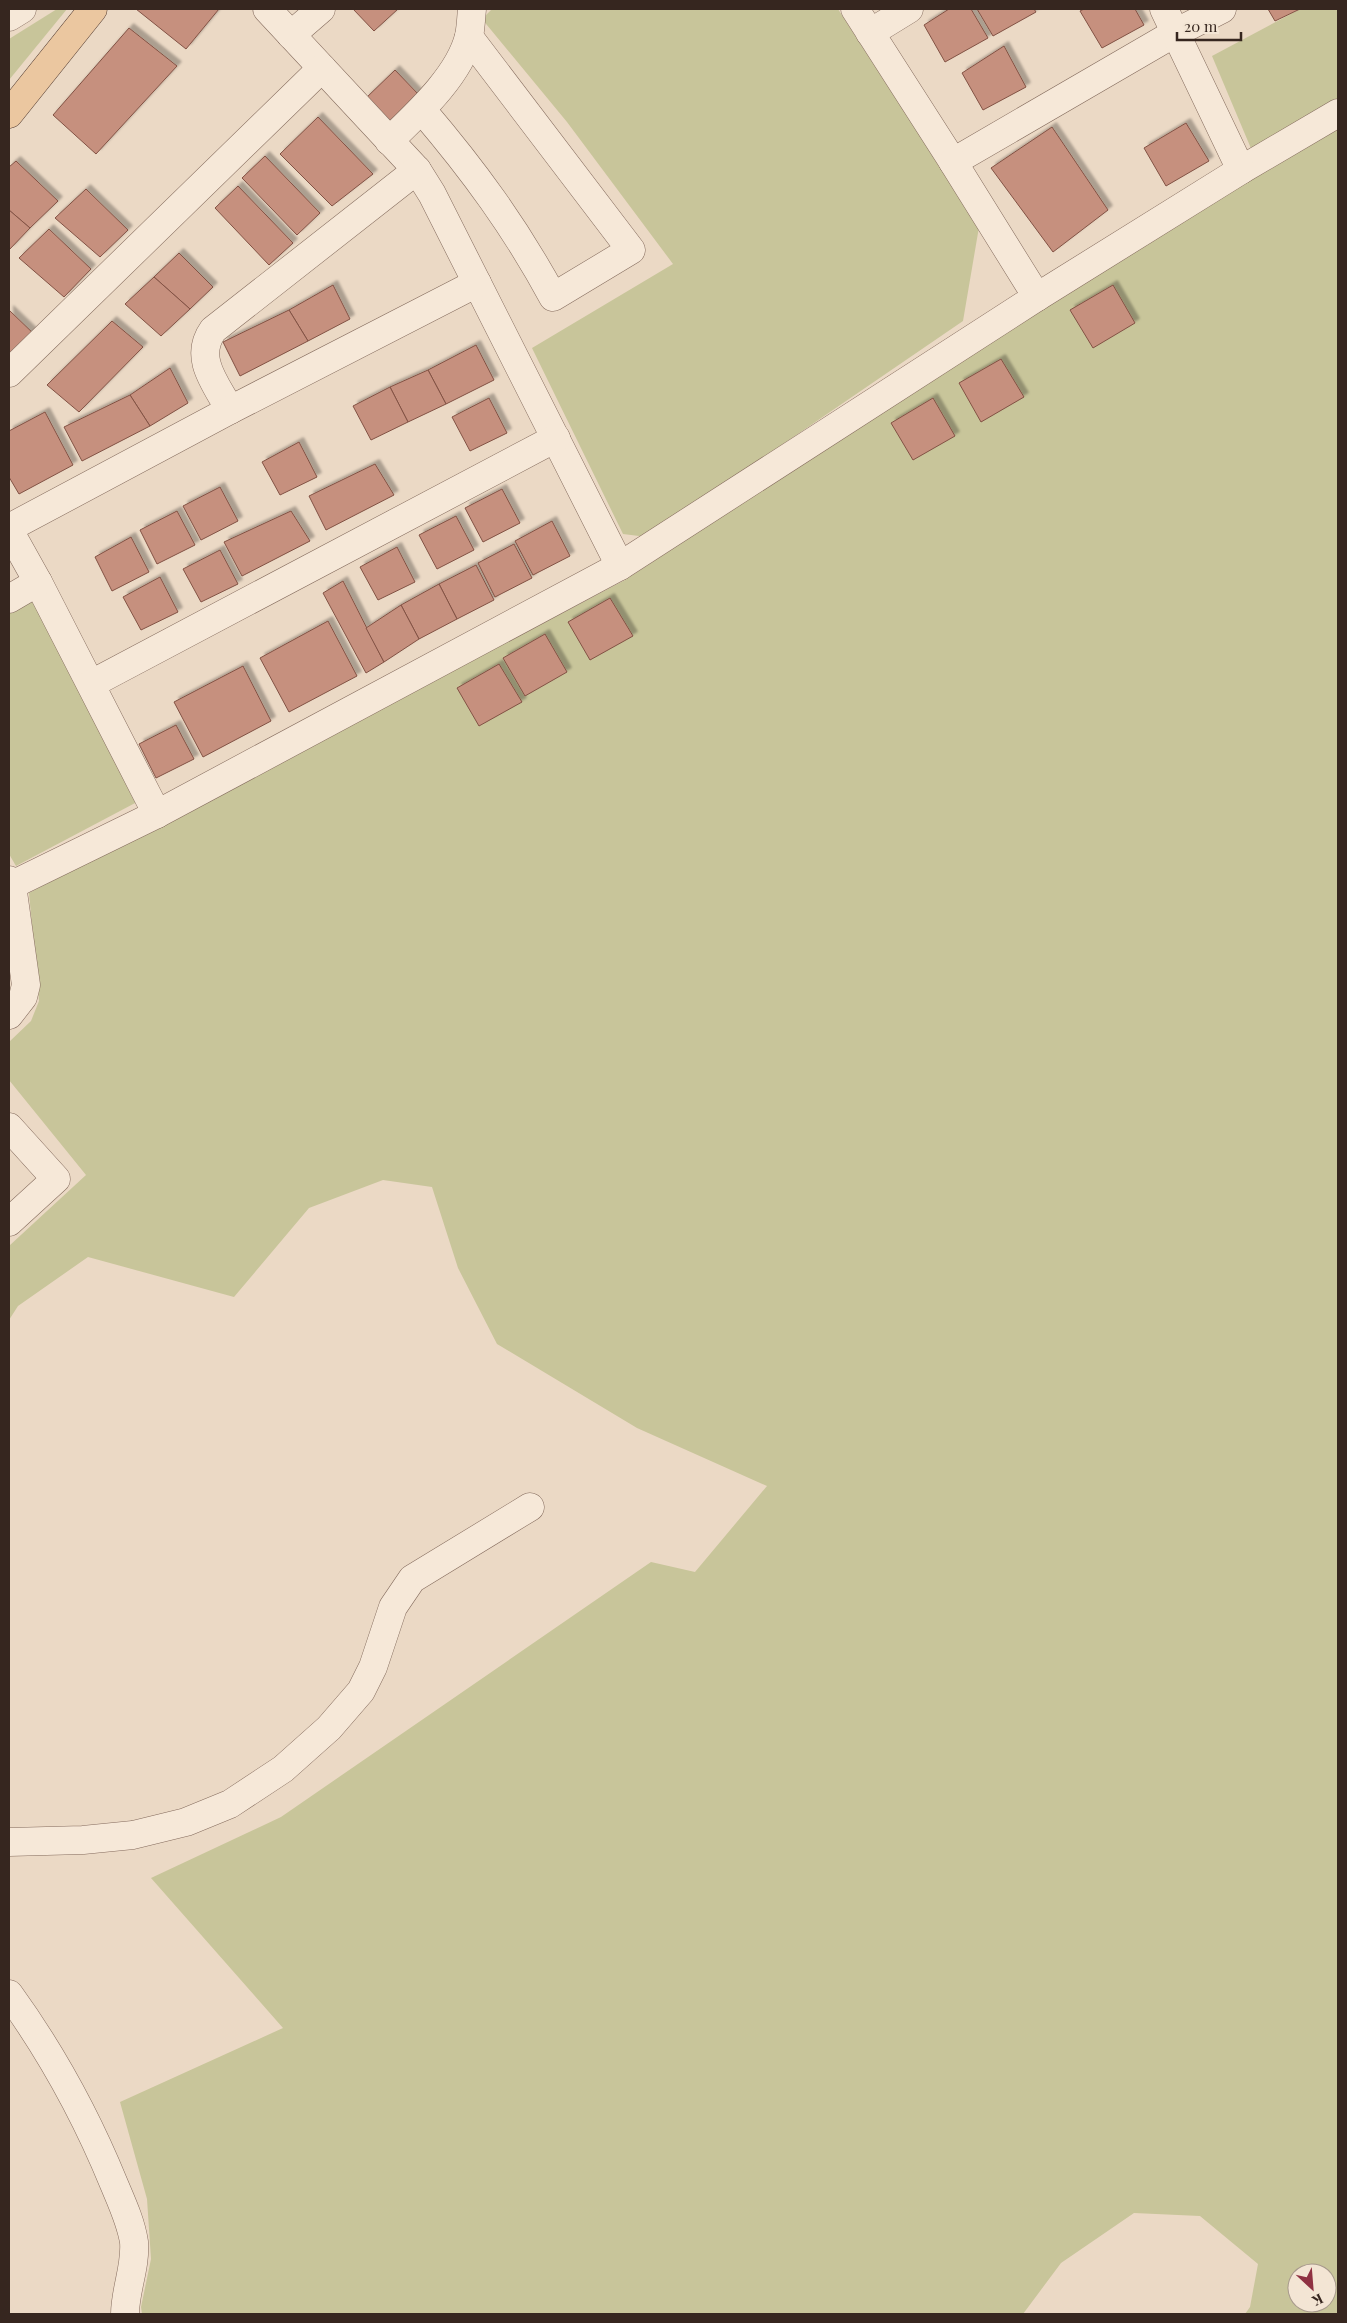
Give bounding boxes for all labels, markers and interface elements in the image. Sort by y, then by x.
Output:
scale bar [1177,10,1241,42]
text: 20 m [1184,16,1218,36]
north arrow [1287,2263,1337,2313]
text: K [1308,2289,1327,2311]

